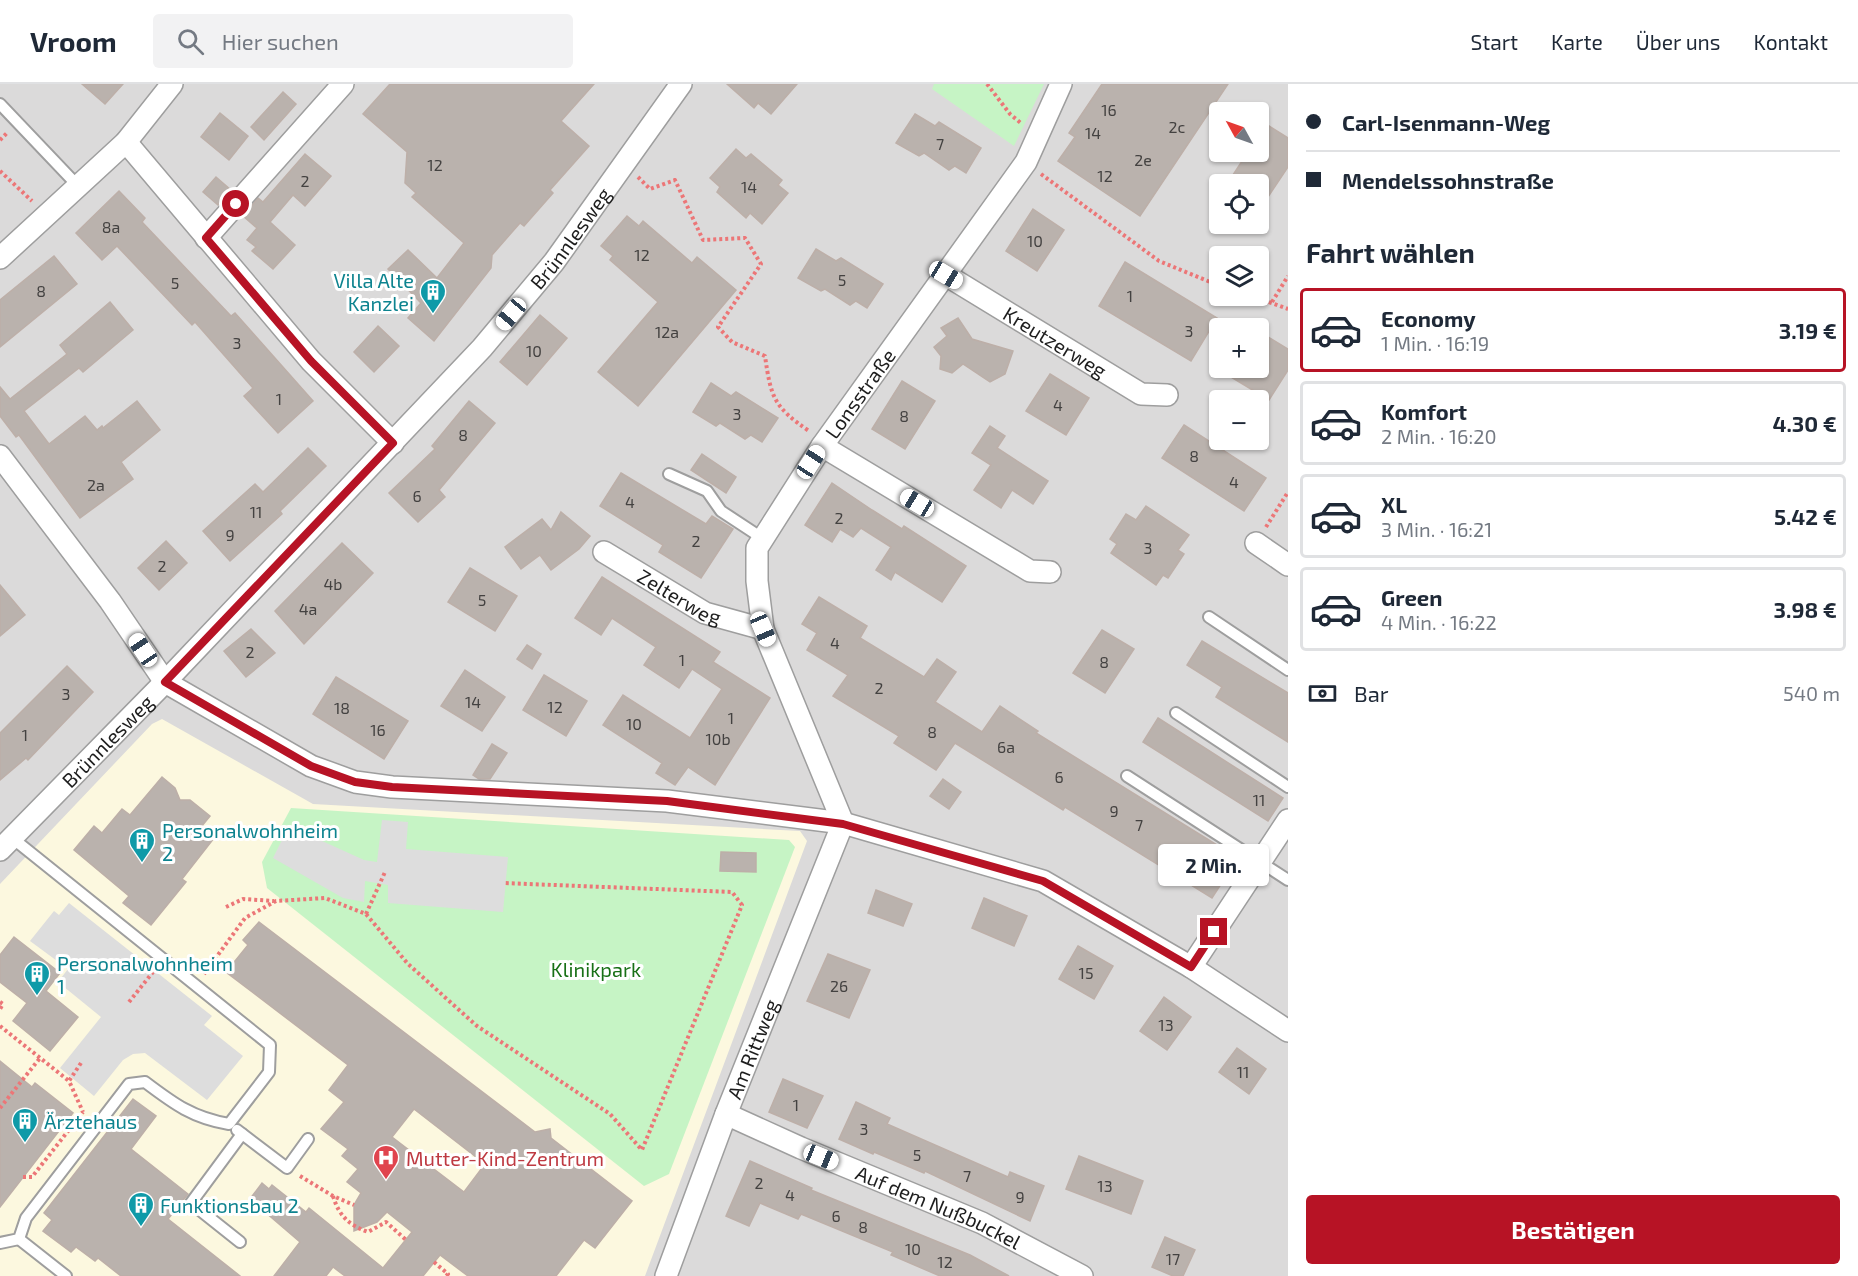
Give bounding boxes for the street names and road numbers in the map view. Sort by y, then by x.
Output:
street label: Brünnlesweg [525,183,615,294]
street label: Kreutzerweg [999,301,1111,382]
street label: Lonsstraße [820,344,900,443]
street label: Zelterweg [633,563,724,629]
street label: Brünnlesweg [56,690,158,792]
street label: Am Rittweg [721,995,783,1102]
street label: Auf dem Nußbuckel [852,1160,1025,1254]

